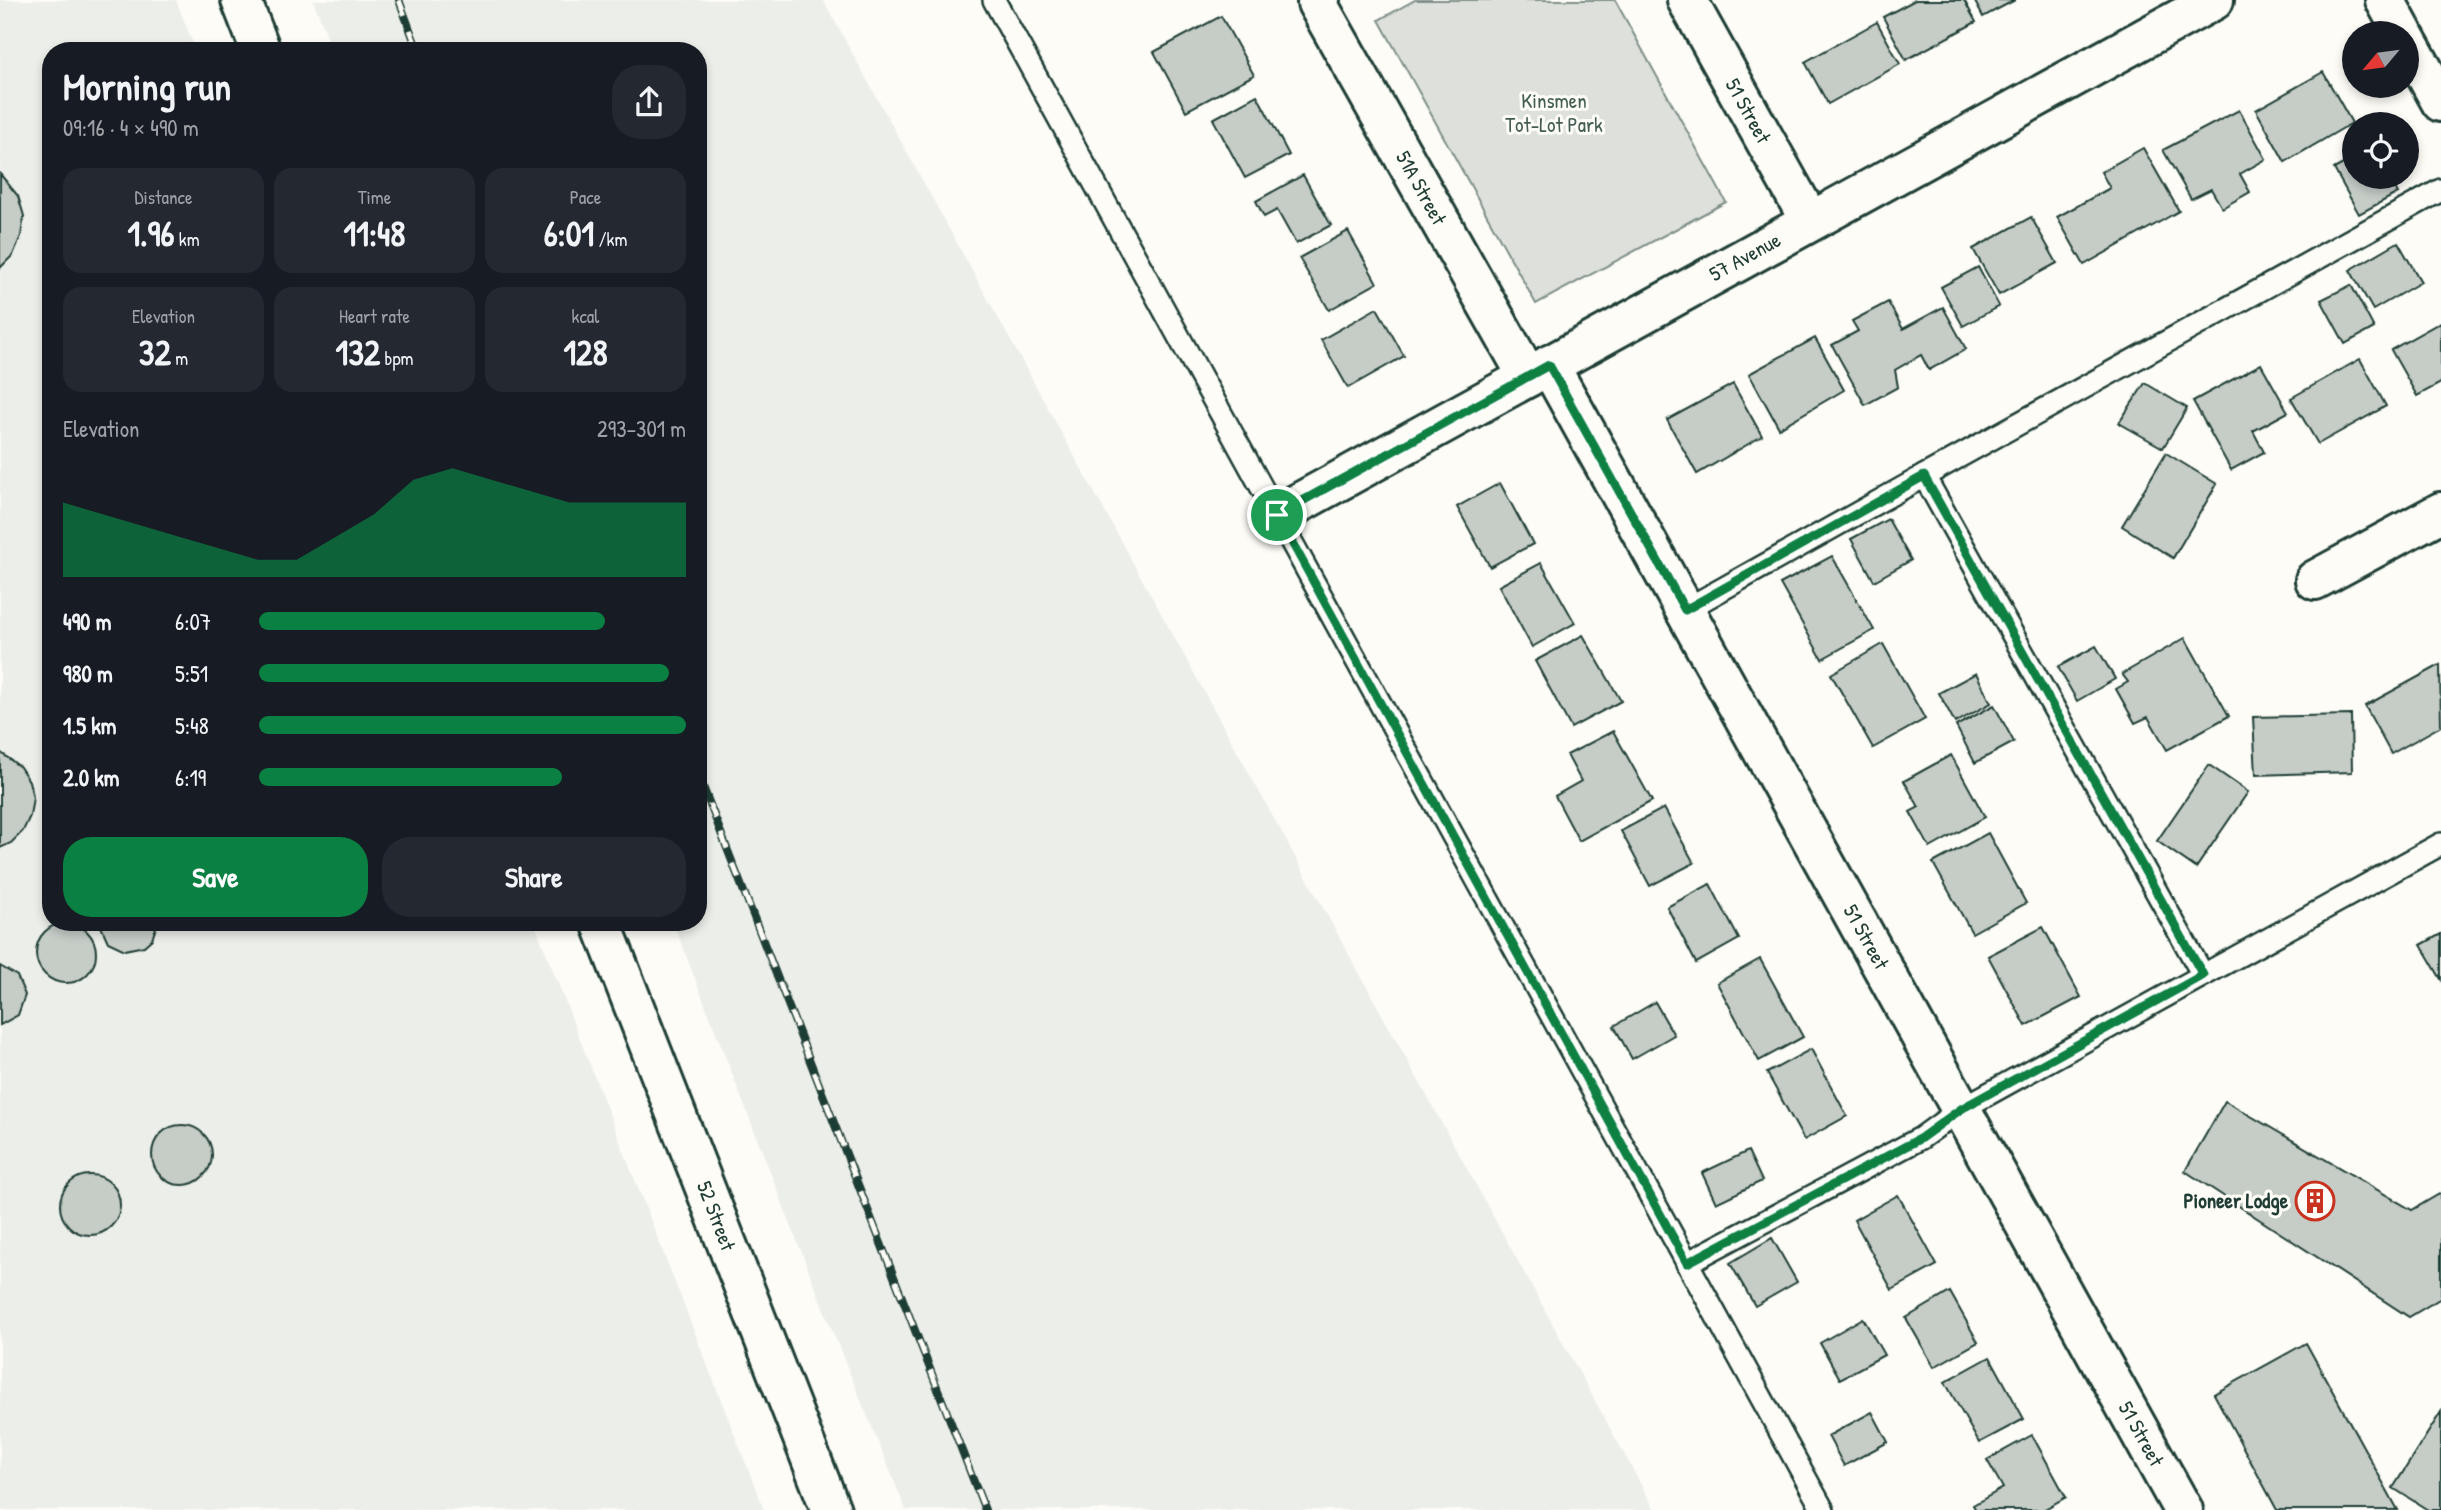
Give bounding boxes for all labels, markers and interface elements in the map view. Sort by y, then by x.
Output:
north arrow [2342,21,2418,98]
map controls [2342,21,2419,189]
text: Morning run [63,60,231,112]
button: share [612,65,686,139]
street label: 51 Street [1719,73,1779,149]
park label: Kinsmen Tot-Lot Park [1505,86,1603,139]
text: 09:16 · 4 × 490 m [63,112,199,143]
button: locate [2342,112,2419,189]
street label: 51A Street [1389,146,1454,231]
text: Distance [134,184,193,210]
text: Time [358,184,391,210]
text: Pace [570,184,601,210]
text: 1.96 [127,210,174,257]
text: 11:48 [344,210,405,257]
text: 6:01 [544,210,594,257]
street label: 57 Avenue [1704,225,1786,288]
text: km [174,226,200,252]
text: /km [594,226,627,252]
text: Elevation [132,303,195,329]
text: Heart rate [339,303,410,329]
text: kcal [572,303,599,329]
text: 32 [139,329,171,376]
text: 132 [335,329,380,376]
text: 128 [563,329,608,376]
text: m [171,345,188,371]
text: bpm [380,345,414,371]
text: Elevation [63,413,139,444]
text: 293–301 m [597,413,686,444]
pin [1247,485,1307,545]
icon: arrive [1258,496,1296,534]
text: 490 m [63,606,111,637]
text: 6:07 [175,606,211,637]
text: 980 m [63,658,113,689]
text: 5:51 [175,658,208,689]
text: 1.5 km [63,710,116,741]
text: 5:48 [175,710,209,741]
text: 2.0 km [63,762,119,793]
text: 6:19 [175,762,206,793]
button: Save [63,837,368,917]
button: Share [382,837,686,917]
street label: 51 Street [1837,899,1897,975]
street label: 52 Street [690,1177,743,1256]
building icon: Pioneer Lodge [2294,1180,2336,1222]
place label: Pioneer Lodge [2183,1186,2289,1216]
street label: 51 Street [2112,1396,2172,1472]

